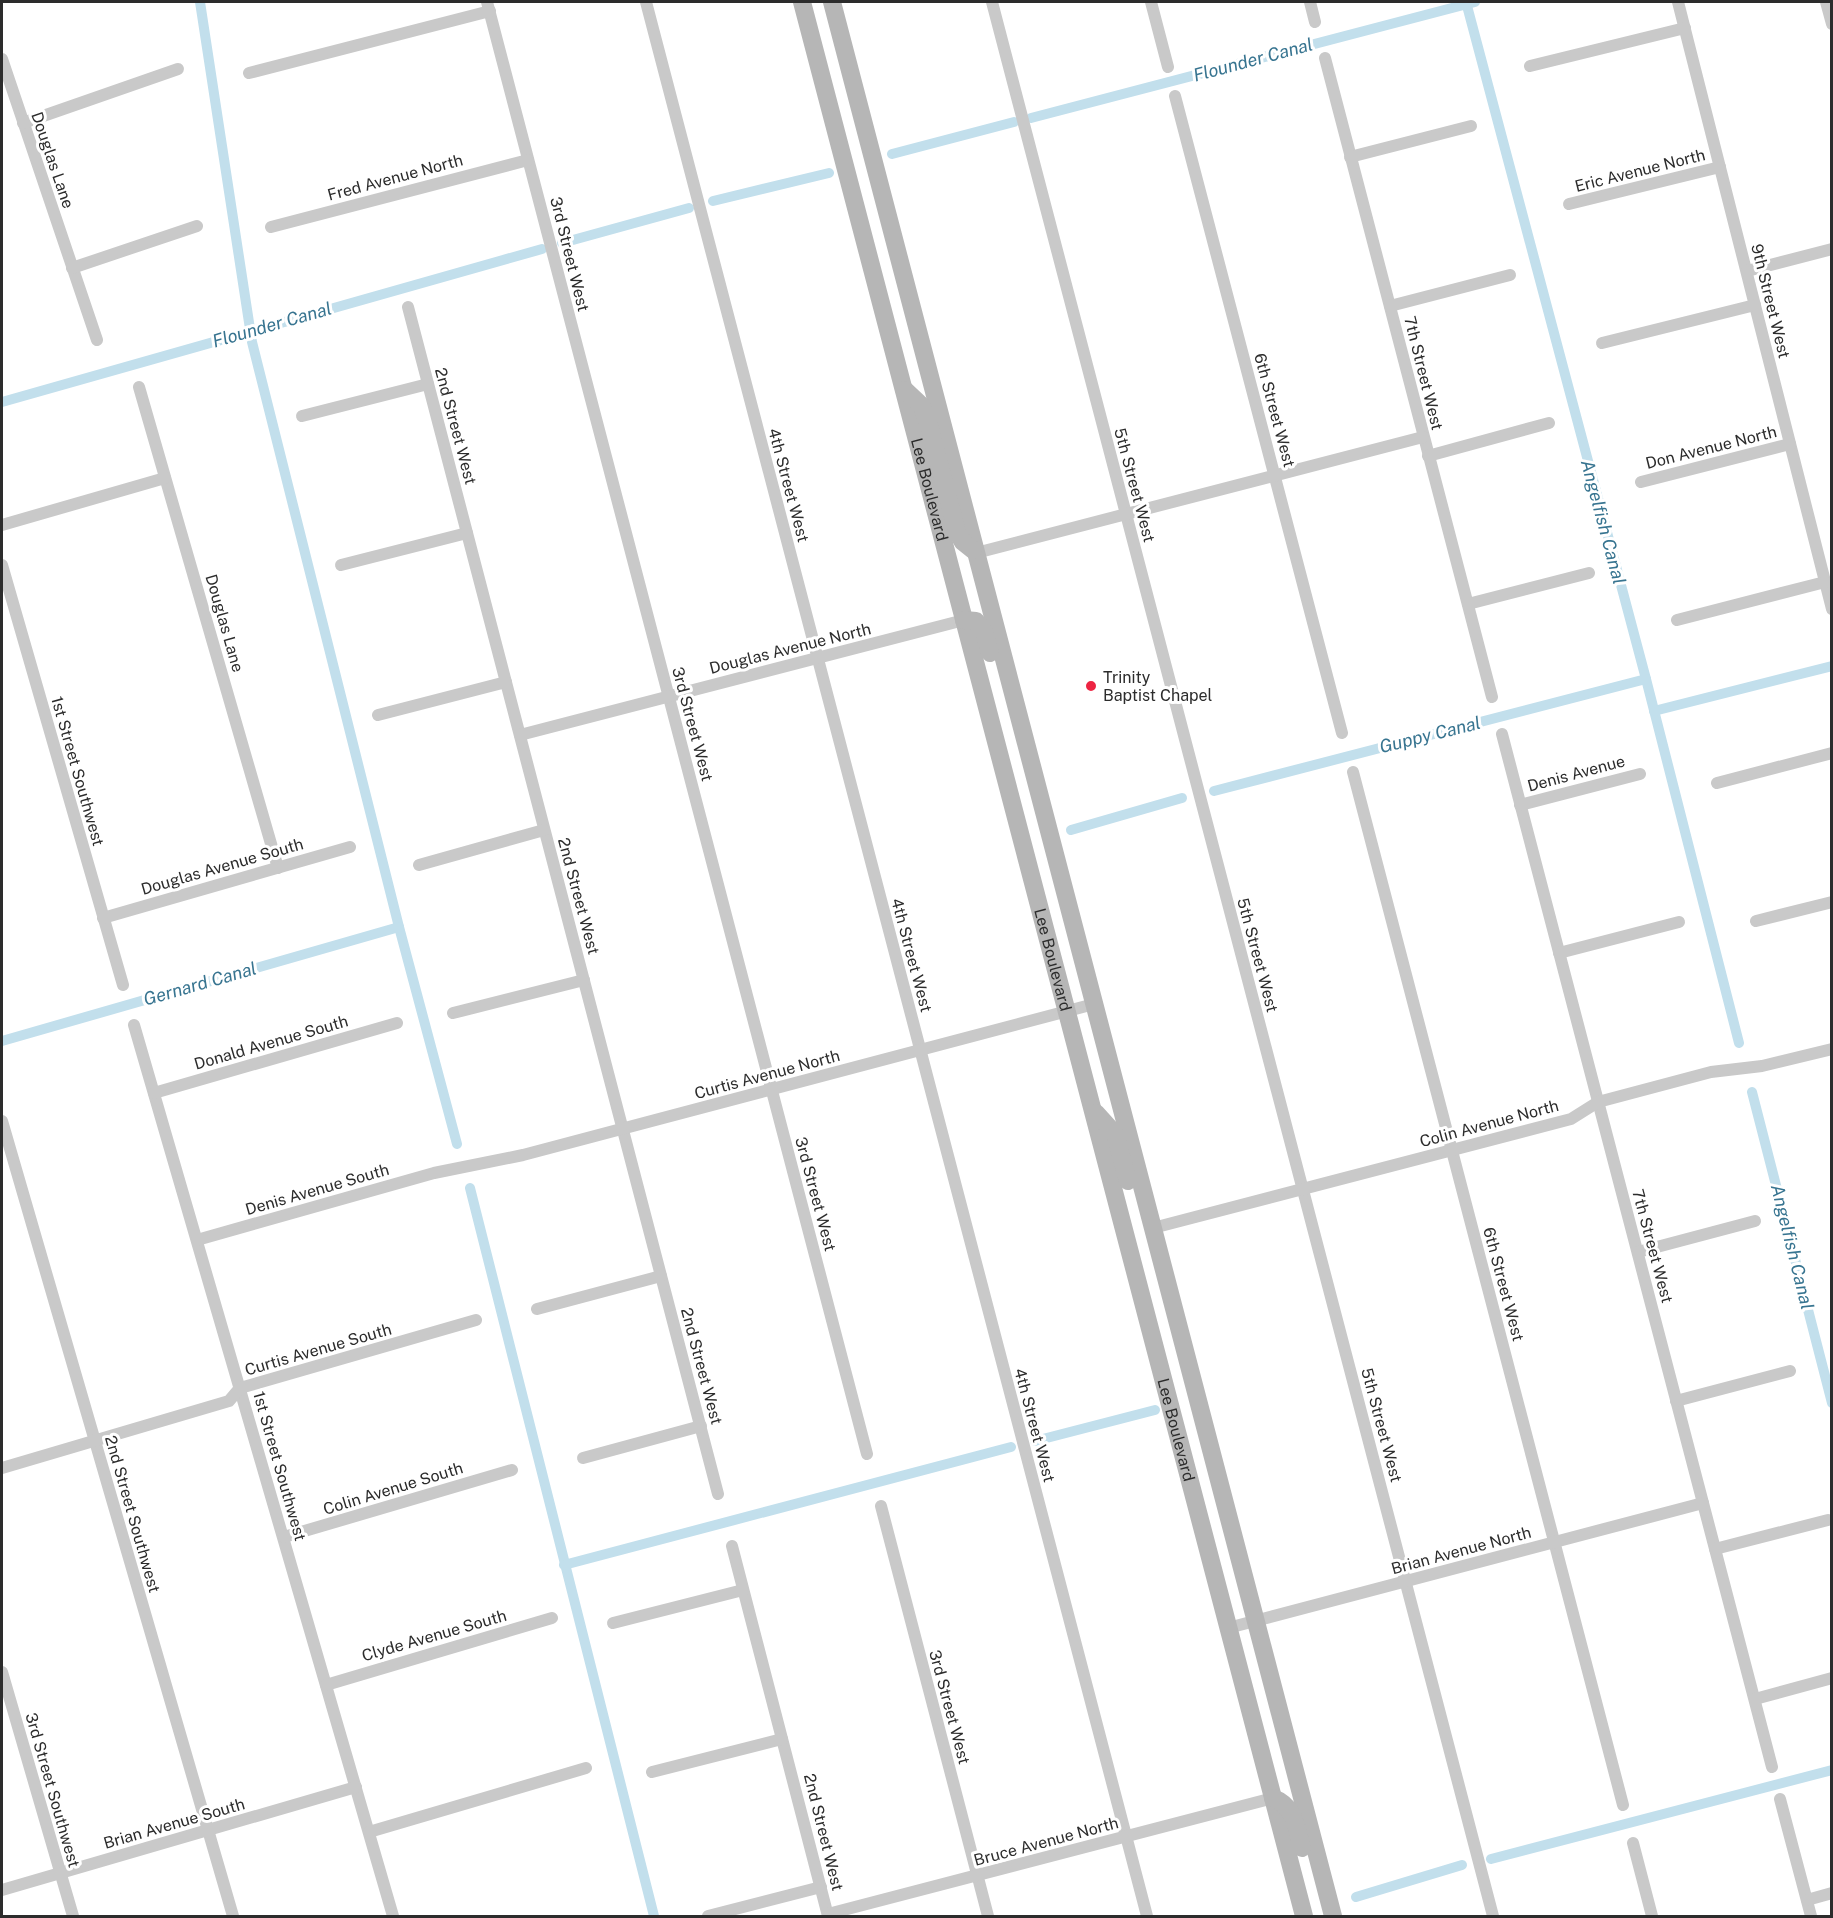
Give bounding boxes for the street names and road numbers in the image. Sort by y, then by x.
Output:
street label: Douglas Lane [27,109,78,211]
street label: Eric Avenue North [1573,145,1707,196]
street label: Fred Avenue North [325,150,465,205]
street label: 3rd Street West [546,195,593,313]
street label: 9th Street West [1747,242,1794,360]
street label: 7th Street West [1400,314,1447,432]
street label: 6th Street West [1250,351,1299,469]
street label: 2nd Street West [431,366,480,487]
street label: Don Avenue North [1644,422,1779,473]
street label: 4th Street West [764,426,813,544]
street label: 5th Street West [1110,426,1159,544]
street label: Lee Boulevard [907,436,952,543]
street label: Douglas Lane [201,572,248,674]
street label: Douglas Avenue North [707,619,873,678]
street label: 3rd Street West [668,665,717,783]
street label: 1st Street Southwest [47,694,108,848]
street label: Denis Avenue [1525,751,1627,796]
street label: Douglas Avenue South [139,834,306,899]
street label: 2nd Street West [554,836,603,957]
street label: 4th Street West [887,896,936,1014]
street label: 5th Street West [1233,896,1282,1014]
street label: Lee Boulevard [1030,906,1075,1013]
street label: Donald Avenue South [192,1011,350,1074]
street label: Curtis Avenue North [692,1046,842,1103]
street label: Colin Avenue North [1418,1096,1561,1151]
street label: 3rd Street West [791,1135,840,1253]
street label: Denis Avenue South [243,1160,391,1219]
street label: 7th Street West [1628,1187,1677,1305]
street label: 6th Street West [1479,1225,1528,1343]
street label: 2nd Street West [677,1306,726,1427]
street label: Curtis Avenue South [243,1319,394,1380]
street label: 4th Street West [1010,1366,1059,1484]
street label: 5th Street West [1357,1366,1406,1484]
street label: Lee Boulevard [1153,1376,1199,1483]
street label: 1st Street Southwest [249,1389,310,1543]
street label: 2nd Street Southwest [101,1433,164,1595]
street label: Colin Avenue South [321,1458,465,1519]
street label: Brian Avenue North [1389,1523,1533,1578]
street label: Clyde Avenue South [360,1606,509,1665]
street label: 3rd Street West [925,1648,974,1766]
street label: 3rd Street Southwest [21,1711,84,1870]
street label: 2nd Street West [800,1772,847,1893]
street label: Brian Avenue South [101,1794,247,1853]
street label: Bruce Avenue North [972,1813,1121,1870]

